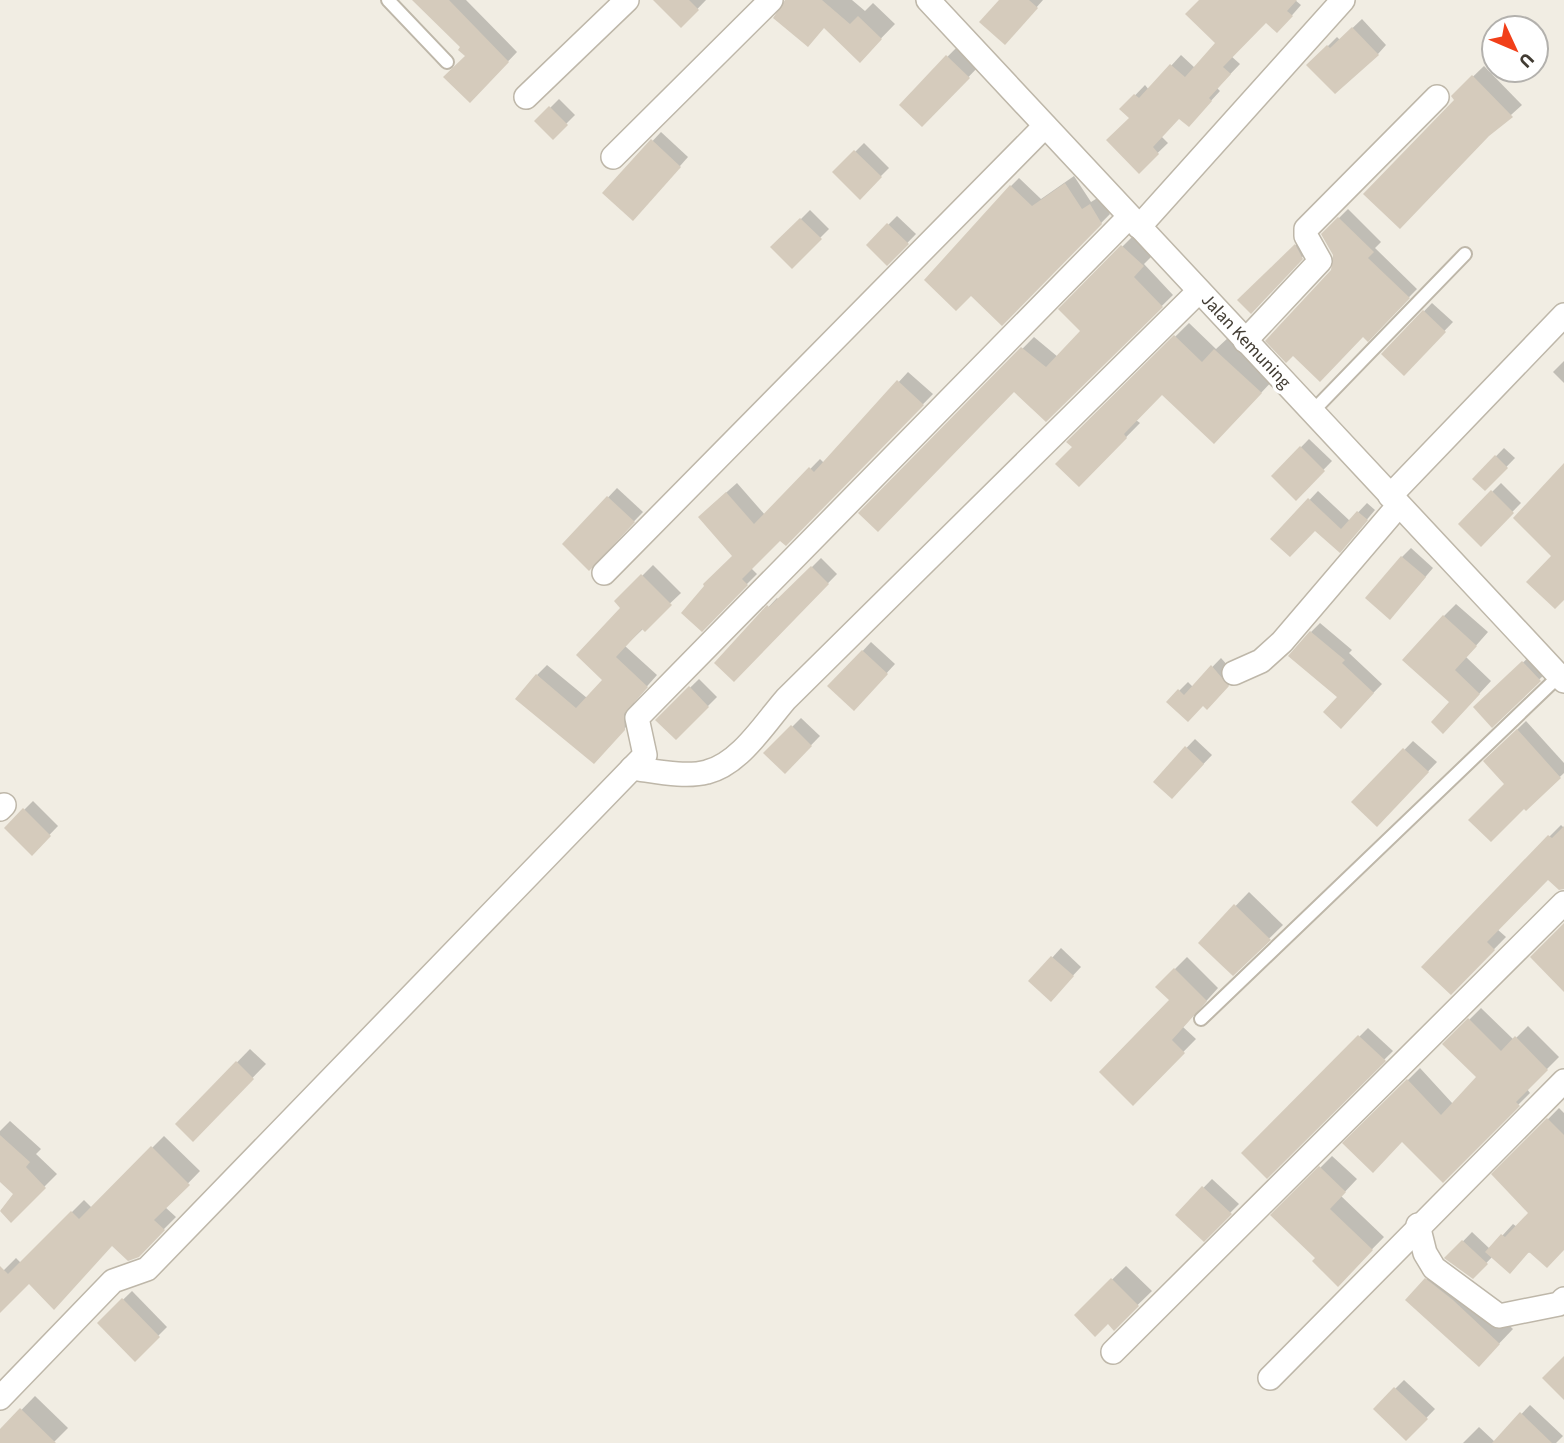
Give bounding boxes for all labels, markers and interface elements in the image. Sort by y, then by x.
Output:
north arrow [1480,14,1550,84]
text: U [1512,46,1540,74]
street label: Jalan Kemuning [1195,288,1297,394]

